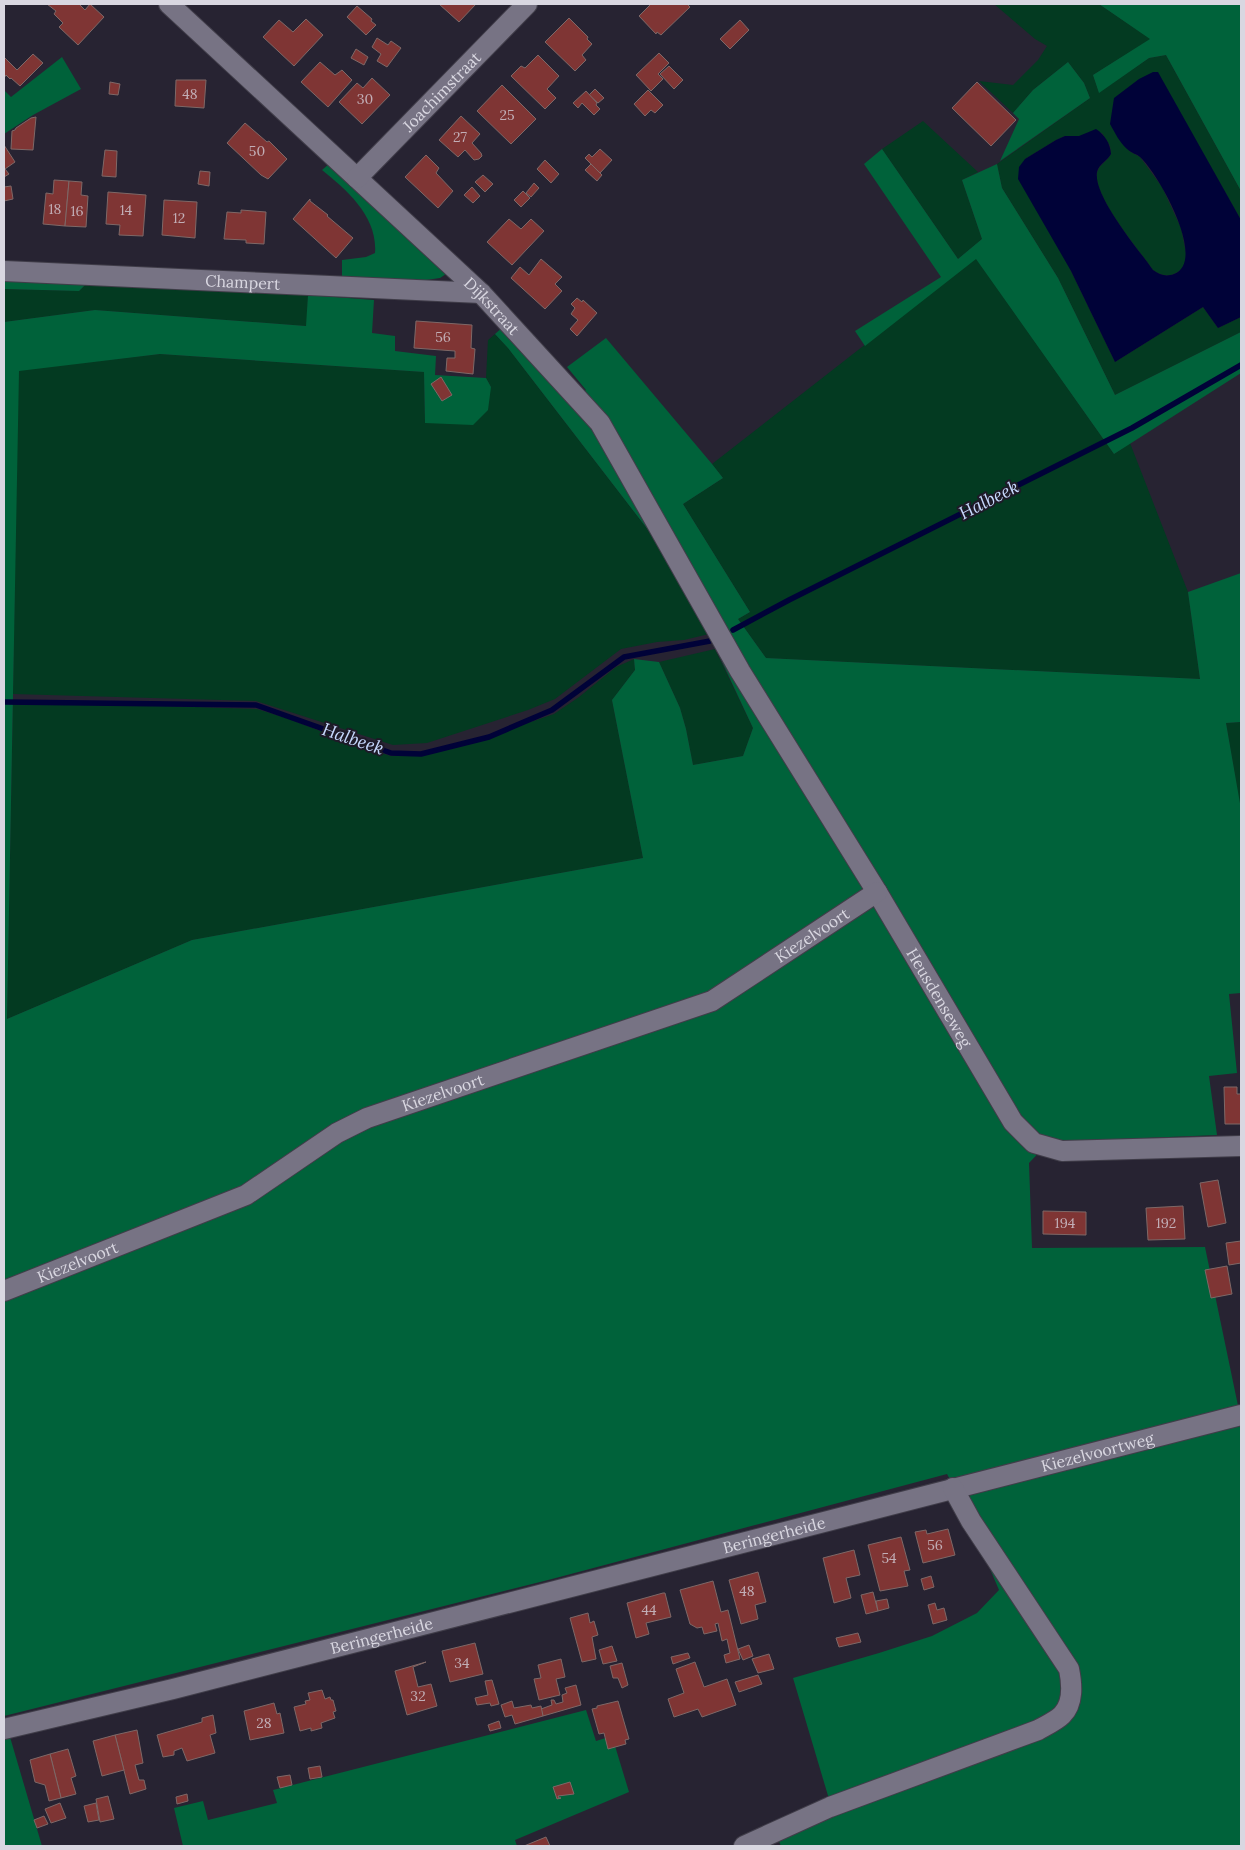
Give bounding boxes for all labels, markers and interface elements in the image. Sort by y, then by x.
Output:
street label: Joachimstraat [398,47,485,136]
house number: 48 [182,85,198,103]
house number: 30 [357,90,373,108]
house number: 25 [499,106,515,124]
house number: 27 [453,128,468,146]
house number: 50 [249,142,265,160]
house number: 18 [49,200,62,218]
house number: 14 [120,201,133,219]
house number: 16 [70,202,84,220]
house number: 12 [173,209,185,227]
street label: Champert [205,270,281,294]
street label: Dijkstraat [460,272,525,339]
house number: 56 [435,328,451,346]
water label: Halbeek [955,475,1023,524]
water label: Halbeek [319,717,387,760]
street label: Kiezelvoort [771,903,854,967]
street label: Heusdenseweg [902,944,977,1052]
street label: Kiezelvoort [399,1069,487,1115]
house number: 194 [1055,1214,1076,1232]
house number: 192 [1156,1214,1176,1232]
street label: Kiezelvoort [34,1237,121,1287]
street label: Kiezelvoortweg [1039,1428,1157,1476]
street label: Beringerheide [720,1512,828,1558]
house number: 56 [927,1536,943,1554]
house number: 54 [881,1549,897,1567]
house number: 48 [739,1582,755,1600]
house number: 44 [641,1601,657,1619]
street label: Beringerheide [328,1613,435,1658]
house number: 34 [454,1654,470,1672]
house number: 32 [410,1687,426,1705]
house number: 28 [256,1714,272,1732]

